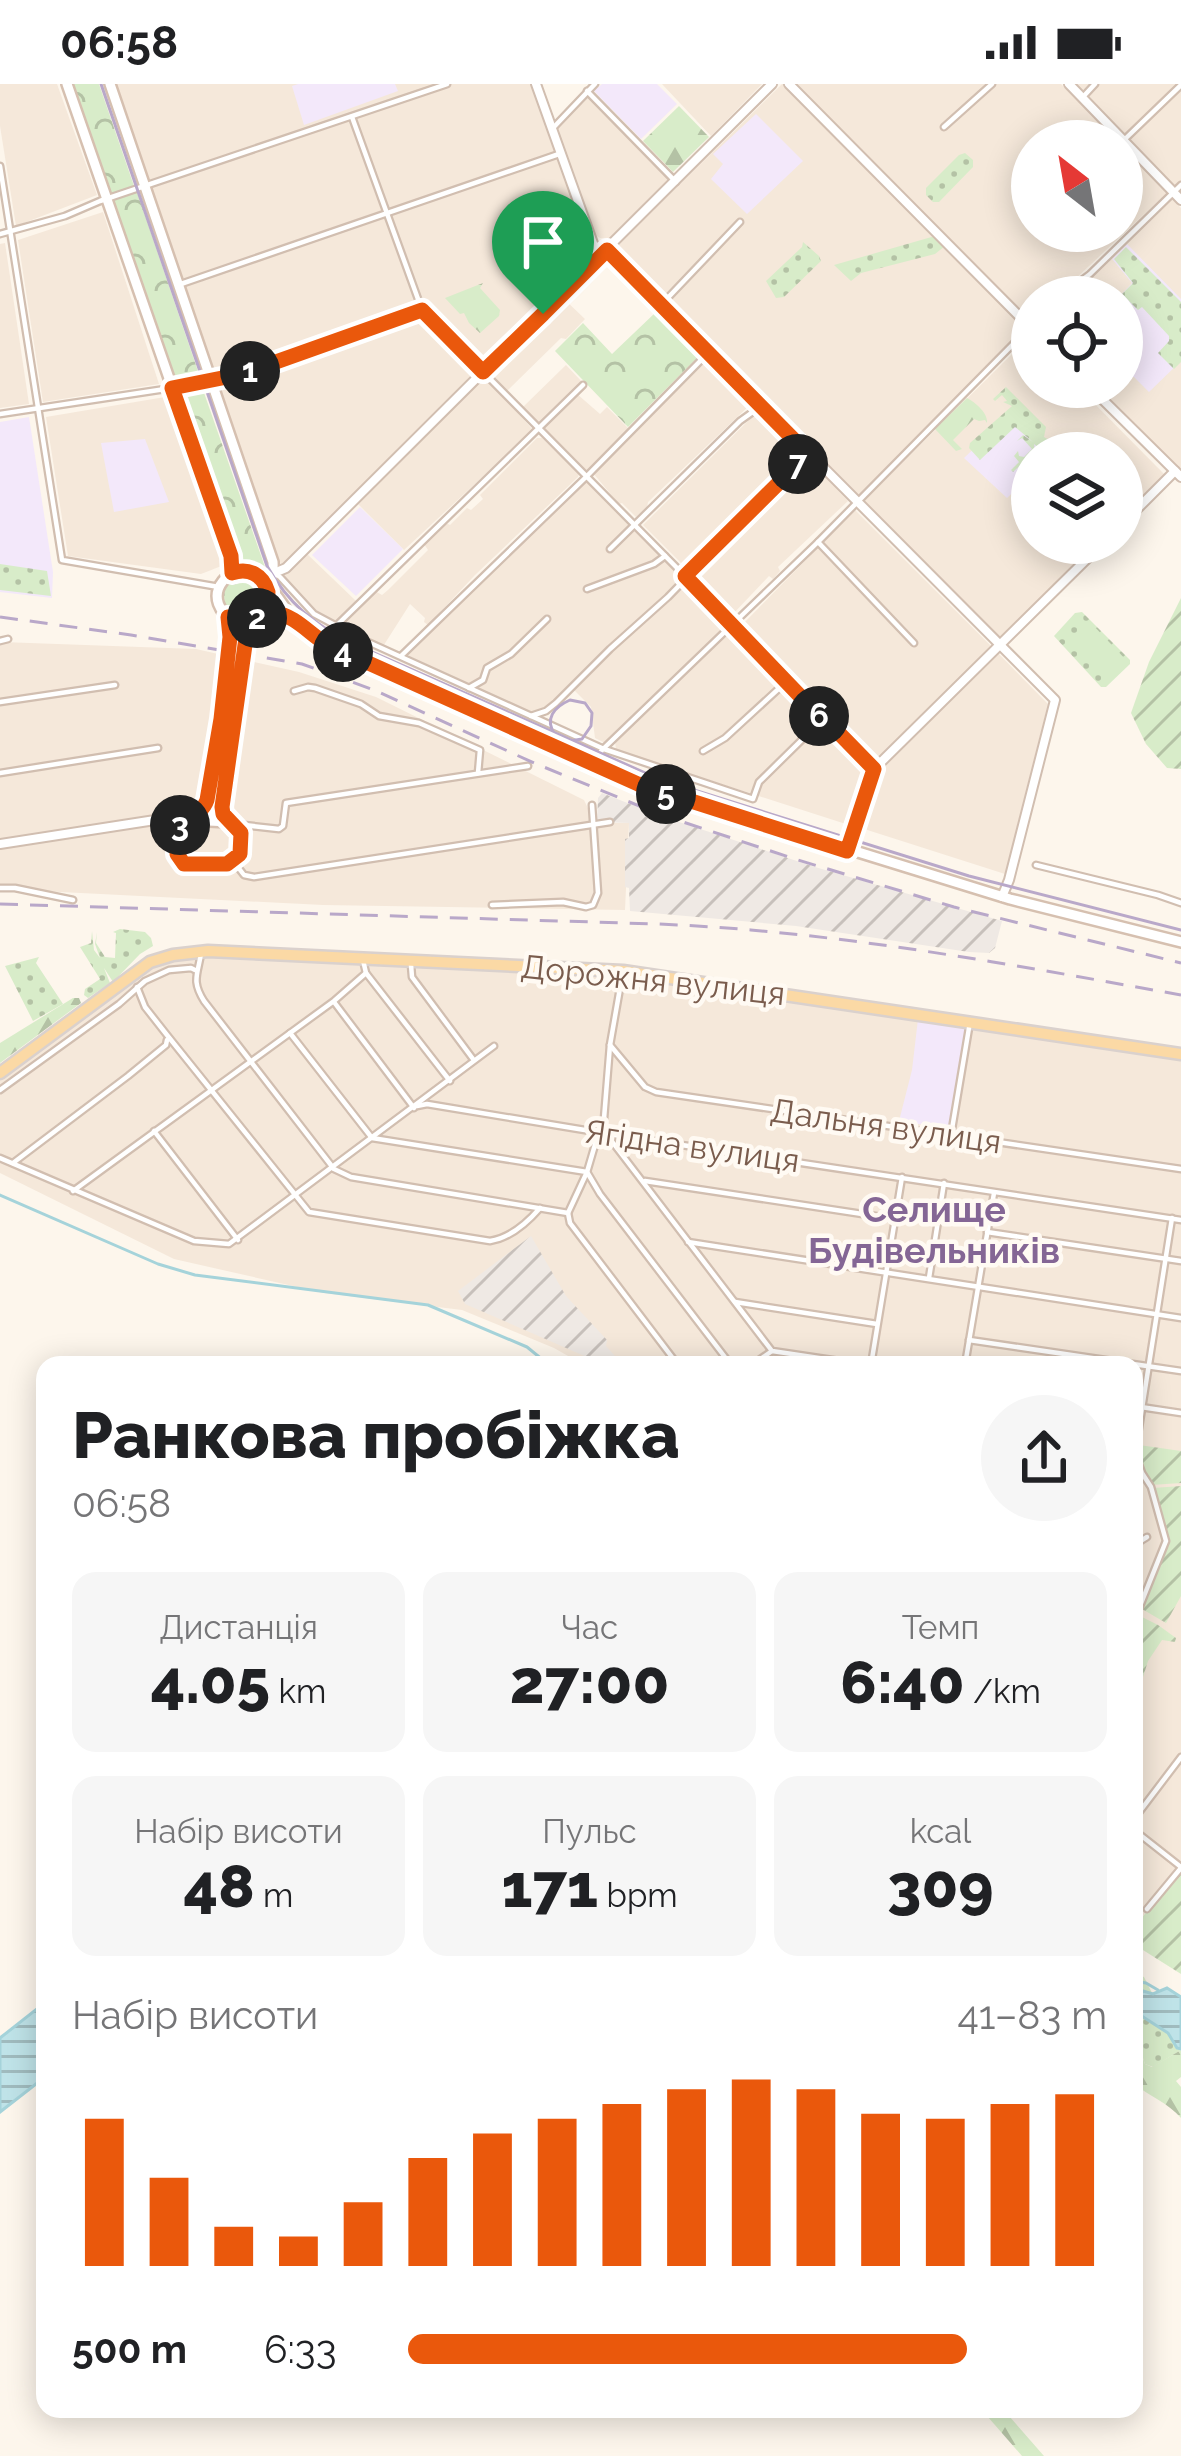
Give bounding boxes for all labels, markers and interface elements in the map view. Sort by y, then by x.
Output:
text: 06:58 [60,16,178,69]
north arrow [1011,120,1143,252]
map controls [1011,120,1143,564]
pin [492,191,594,314]
icon: arrive [510,209,576,275]
button: locate [1011,276,1143,408]
pin: 1 [220,341,280,401]
text: 1 [242,351,258,390]
button: layers [1011,432,1143,564]
pin: 7 [768,434,828,494]
text: 7 [789,444,807,483]
pin: 2 [227,588,287,648]
text: 2 [248,598,266,637]
pin: 4 [313,622,373,682]
text: 4 [334,632,352,671]
pin: 6 [789,686,849,746]
text: 6 [809,696,829,735]
pin: 5 [636,764,696,824]
text: 5 [657,774,675,813]
pin: 3 [150,795,210,855]
text: 3 [171,805,189,844]
street label: Дорожня вулиця [519,947,787,1013]
street label: Дальня вулиця [768,1091,1004,1161]
street label: Ягідна вулиця [582,1112,802,1180]
district label: Селище Будівельників [808,1188,1060,1271]
button: share [981,1395,1107,1521]
text: Ранкова пробіжка [72,1396,680,1473]
text: 06:58 [72,1480,171,1526]
text: Дистанція [159,1608,318,1647]
text: Час [561,1608,618,1647]
text: Темп [902,1608,979,1647]
text: 4.05 [151,1647,270,1717]
text: 27:00 [510,1647,669,1717]
text: 6:40 [840,1647,965,1717]
text: km [270,1672,326,1711]
text: /km [965,1672,1041,1711]
text: Набір висоти [134,1812,343,1851]
text: Пульс [542,1812,637,1851]
text: kcal [910,1812,971,1851]
text: 48 [184,1851,255,1921]
text: 171 [501,1851,598,1921]
text: 309 [887,1851,994,1921]
text: m [255,1876,293,1915]
text: bpm [598,1876,678,1915]
text: Набір висоти [72,1992,318,2038]
text: 41–83 m [957,1992,1107,2038]
text: 500 m [72,2326,187,2372]
text: 6:33 [264,2326,337,2372]

